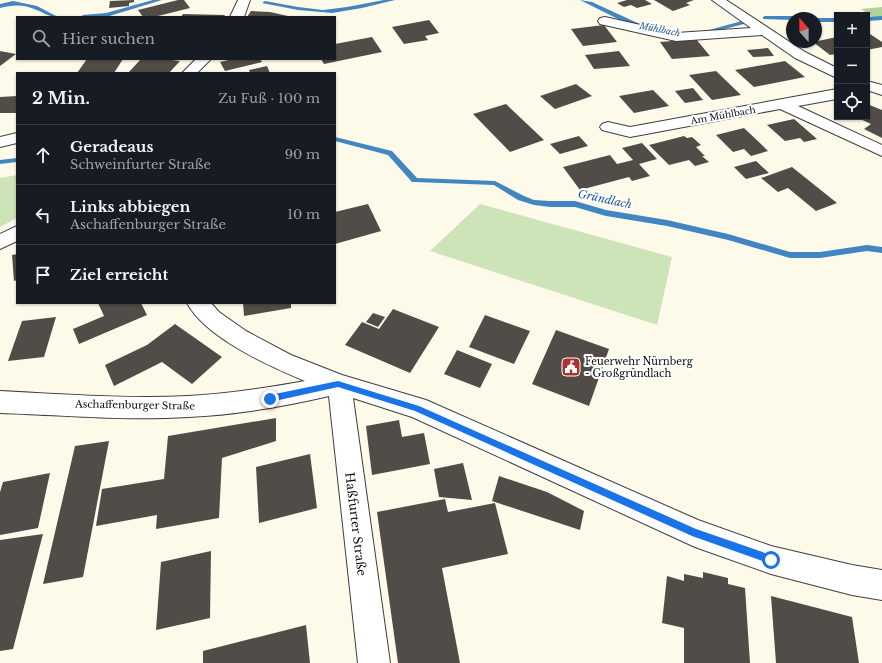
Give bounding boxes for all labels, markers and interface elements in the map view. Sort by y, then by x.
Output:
north arrow [786,12,822,48]
map controls [834,12,870,120]
button: + [834,12,870,48]
search box [16,16,336,60]
water label: Mühlbach [638,19,681,38]
icon: search [30,27,52,49]
text: Hier suchen [62,29,155,48]
button: − [834,48,870,84]
button: locate [834,84,870,120]
text: 2 Min. [32,88,90,109]
text: Zu Fuß · 100 m [218,90,320,107]
street label: Am Mühlbach [689,104,756,126]
text: Geradeaus [70,137,153,156]
icon: ahead [32,144,54,166]
text: 90 m [285,146,320,163]
text: Schweinfurter Straße [70,156,211,173]
water label: Gründlach [577,186,633,212]
text: Links abbiegen [70,197,190,216]
icon: left [32,204,54,226]
text: 10 m [287,206,320,223]
text: Aschaffenburger Straße [70,216,226,233]
icon: arrive [32,264,54,286]
text: Ziel erreicht [70,265,168,284]
place label: Feuerwehr Nürnberg - Großgründlach [585,355,694,380]
public building icon: Feuerwehr Nürnberg - Großgründlach [560,356,582,378]
route end [261,390,279,408]
street label: Aschaffenburger Straße [74,397,195,413]
street label: Haßfurter Straße [342,471,370,577]
route start [762,551,780,569]

